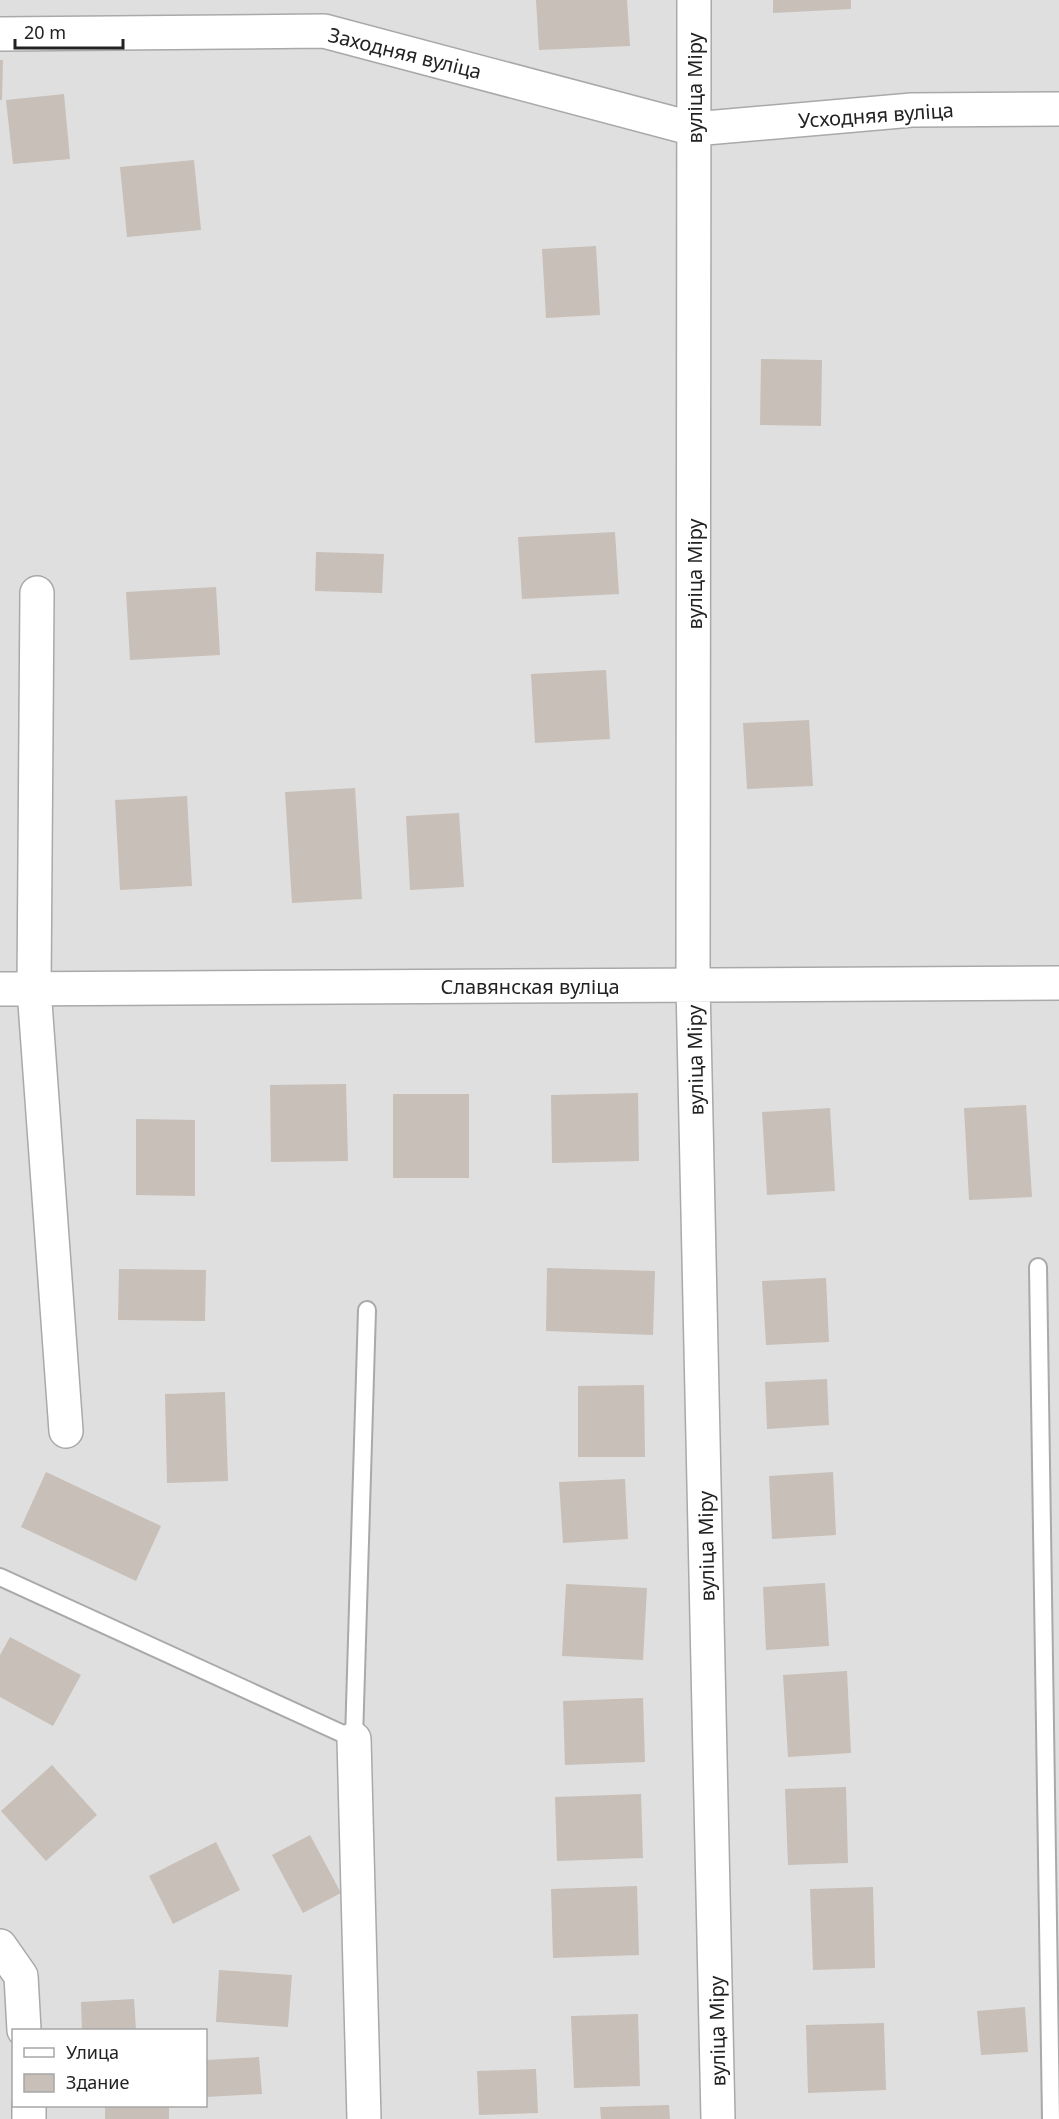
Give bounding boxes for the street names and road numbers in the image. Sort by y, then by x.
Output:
street label: Заходняя вуліца [326,21,484,85]
street label: вуліца Міру [681,32,708,143]
street label: Усходняя вуліца [797,96,955,134]
street label: вуліца Міру [681,518,708,629]
street label: Славянская вуліца [440,973,620,1000]
street label: вуліца Міру [681,1004,709,1116]
street label: вуліца Міру [692,1490,720,1602]
street label: вуліца Міру [703,1975,731,2087]

